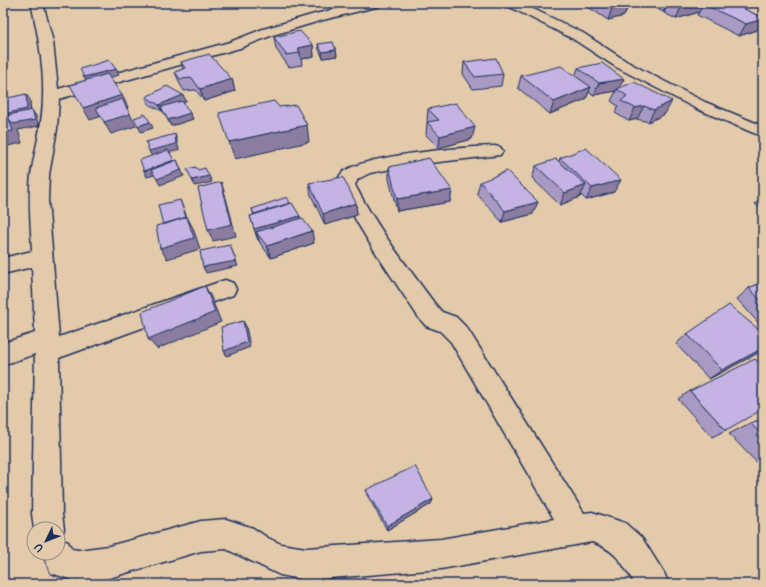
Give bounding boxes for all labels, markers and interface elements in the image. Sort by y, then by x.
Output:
north arrow [26,521,66,561]
text: U [32,540,46,555]

